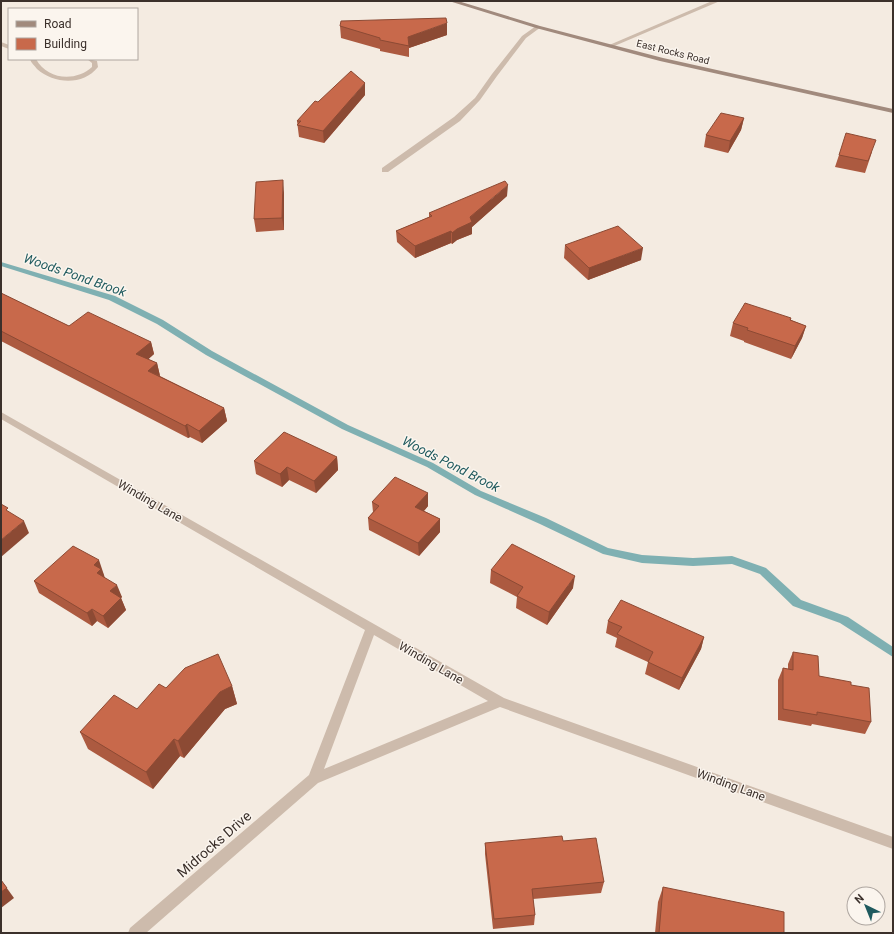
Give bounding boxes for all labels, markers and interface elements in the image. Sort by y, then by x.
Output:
legend [8,8,138,60]
text: Road [44,17,72,31]
text: Building [44,37,87,51]
street label: East Rocks Road [635,38,711,66]
water label: Woods Pond Brook [22,250,129,300]
water label: Woods Pond Brook [400,433,503,495]
street label: Winding Lane [115,477,185,525]
street label: Winding Lane [396,639,466,687]
street label: Winding Lane [695,766,767,804]
street label: Midrocks Drive [174,808,254,880]
north arrow [846,886,886,926]
text: N [852,891,867,906]

